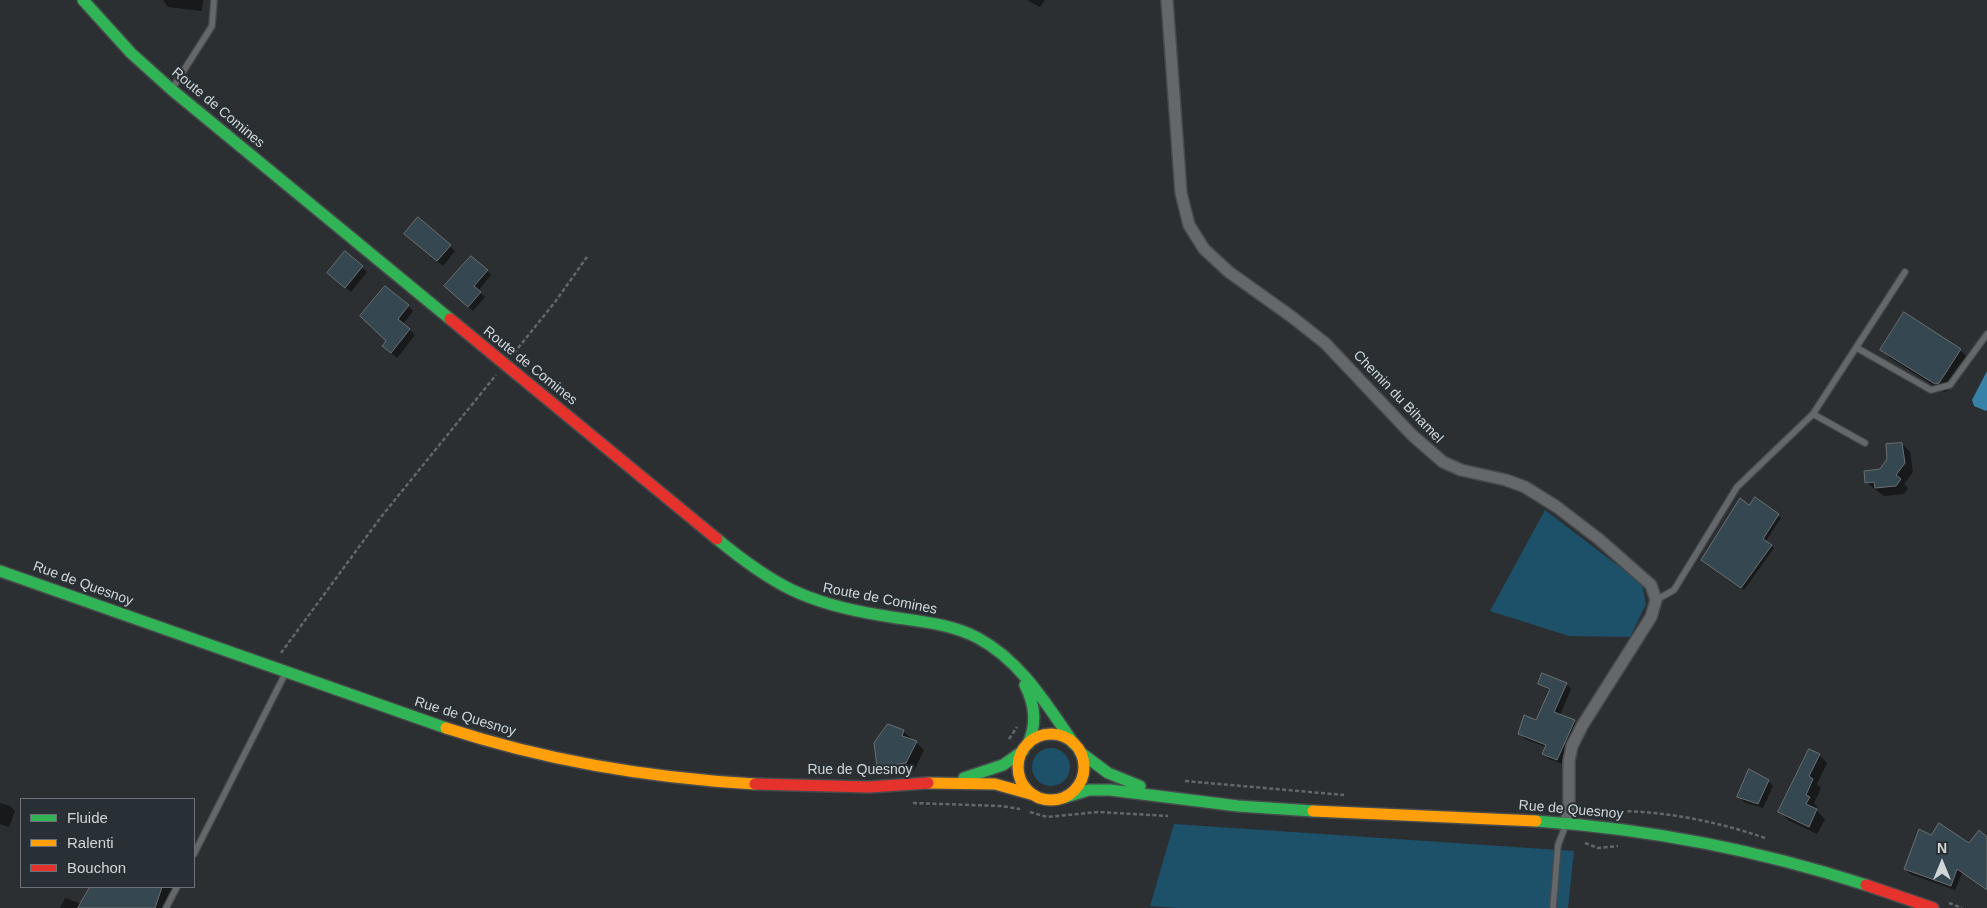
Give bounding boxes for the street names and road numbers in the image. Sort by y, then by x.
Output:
street label: Route de Comines [168,64,268,152]
street label: Route de Comines [480,323,580,409]
street label: Chemin du Bihamel [1350,347,1446,447]
street label: Rue de Quesnoy [31,558,135,610]
street label: Route de Comines [821,580,939,618]
street label: Rue de Quesnoy [412,694,518,740]
street label: Rue de Quesnoy [807,762,913,778]
street label: Rue de Quesnoy [1518,797,1624,823]

